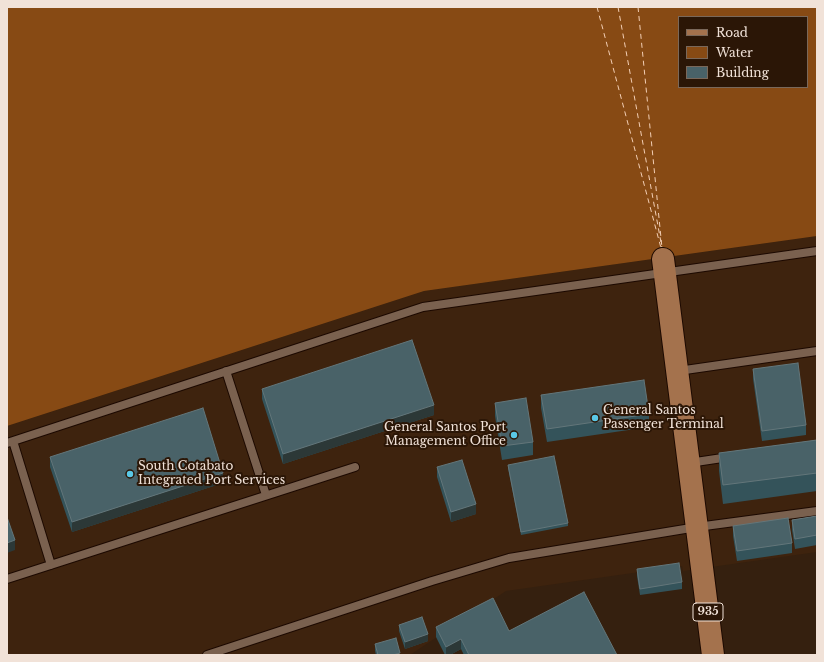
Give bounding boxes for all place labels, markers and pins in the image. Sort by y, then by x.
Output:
place label: General Santos Passenger Terminal [603,404,724,432]
marker: General Santos Passenger Terminal [590,413,600,423]
place label: General Santos Port Management Office [384,421,506,449]
marker: General Santos Port Management Office [509,430,519,440]
place label: South Cotabato Integrated Port Services [138,460,285,488]
marker: South Cotabato Integrated Port Services [125,469,135,479]

